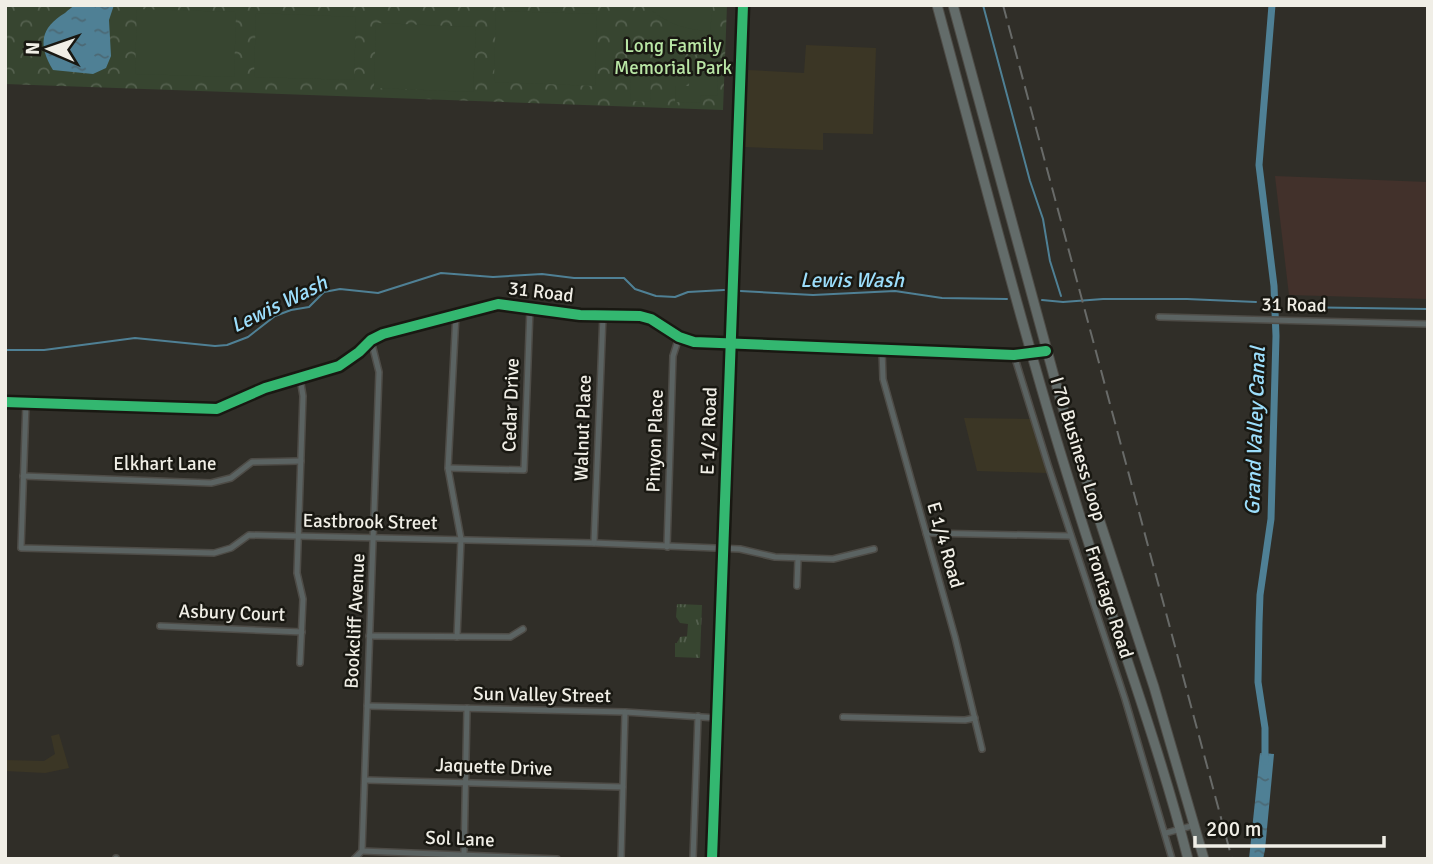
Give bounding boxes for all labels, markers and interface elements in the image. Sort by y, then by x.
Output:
north arrow [14,14,84,84]
park label: Long Family Memorial Park [614,34,733,80]
text: N [21,41,45,55]
water label: Lewis Wash [800,267,905,293]
water label: Lewis Wash [227,269,332,338]
street label: 31 Road [507,276,575,308]
street label: 31 Road [1261,292,1327,318]
water label: Grand Valley Canal [1239,344,1271,516]
street label: Cedar Drive [497,358,525,452]
street label: Walnut Place [569,374,597,482]
street label: I 70 Business Loop [1045,374,1111,524]
street label: E 1/2 Road [695,386,723,476]
street label: Pinyon Place [641,389,669,493]
street label: Elkhart Lane [113,452,217,476]
street label: E 1/4 Road [921,499,969,591]
street label: Eastbrook Street [302,509,438,535]
street label: Frontage Road [1080,543,1138,661]
street label: Bookcliff Avenue [339,553,371,689]
street label: Asbury Court [178,599,286,627]
street label: Sun Valley Street [473,682,611,708]
street label: Jaquette Drive [435,753,553,781]
scale bar [1195,804,1384,848]
text: 200 m [1206,816,1261,842]
street label: Sol Lane [425,826,495,852]

